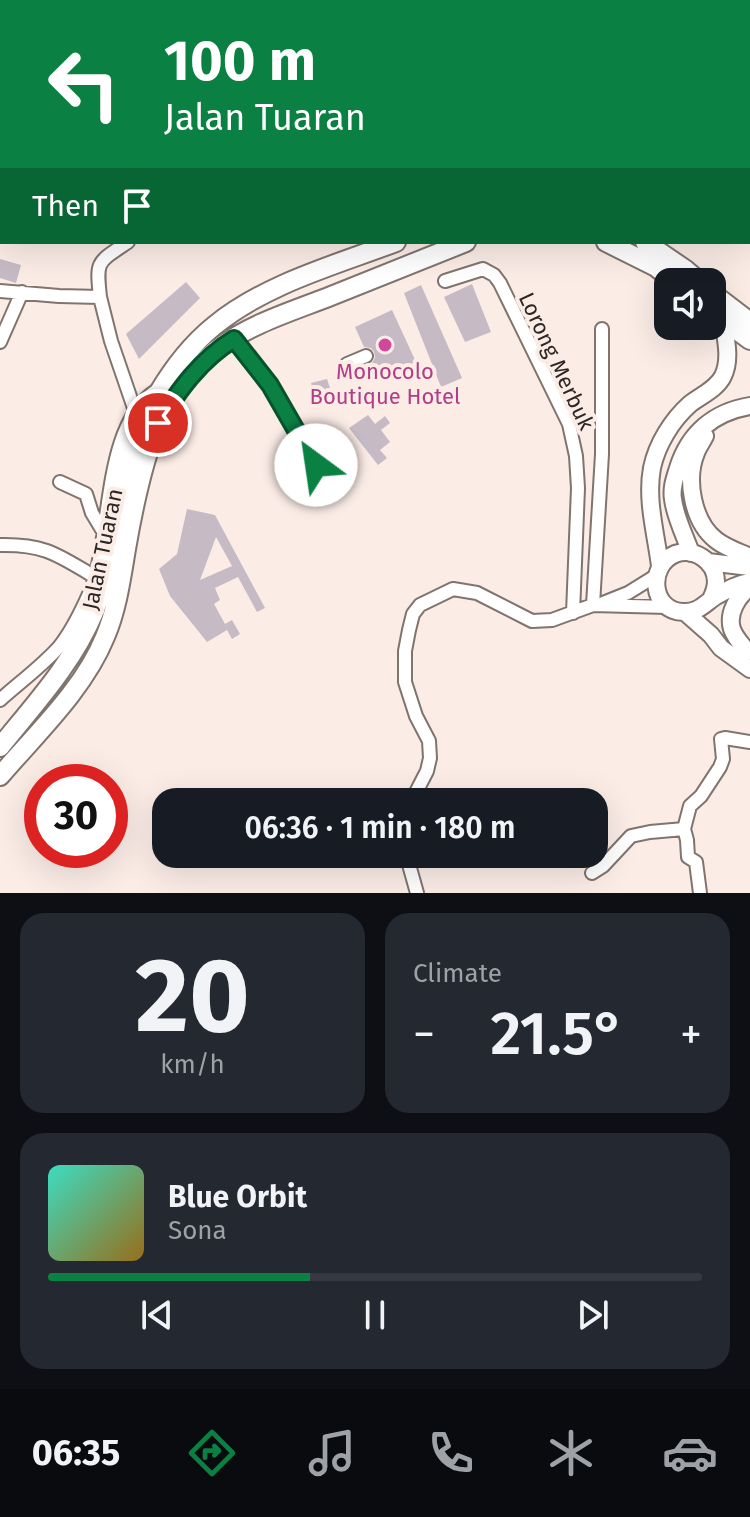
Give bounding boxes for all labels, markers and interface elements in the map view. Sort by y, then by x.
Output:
text: 100 m [164,28,316,95]
icon: left [32,32,136,136]
text: Jalan Tuaran [164,96,366,140]
icon: arrive [115,184,159,228]
text: Then [32,188,99,224]
map controls [654,268,726,340]
button: sound [654,268,726,340]
street label: Lorong Merbuk [513,288,601,435]
marker: Monocolo Boutique Hotel [376,336,394,354]
place label: Monocolo Boutique Hotel [310,358,460,410]
pin [124,389,192,457]
icon: arrive [136,401,180,445]
position arrow [274,423,358,507]
street label: Jalan Tuaran [76,486,129,612]
speed limit sign: 30 [24,764,128,868]
text: 06:36 · 1 min · 180 m [245,810,515,846]
text: 20 [135,934,250,1059]
text: Climate [413,958,502,989]
text: 21.5° [491,998,625,1070]
text: − [413,1008,435,1061]
text: + [680,1008,702,1061]
text: km/h [160,1049,225,1080]
text: Blue Orbit [168,1179,307,1215]
text: Sona [168,1215,227,1246]
icon: previous [135,1293,179,1337]
icon: pause [353,1293,397,1337]
icon: next [571,1293,615,1337]
icon: directions [184,1425,240,1481]
icon: music [304,1425,360,1481]
icon: phone [423,1425,479,1481]
icon: climate [543,1425,599,1481]
icon: car [662,1425,718,1481]
text: 06:35 [32,1431,120,1475]

